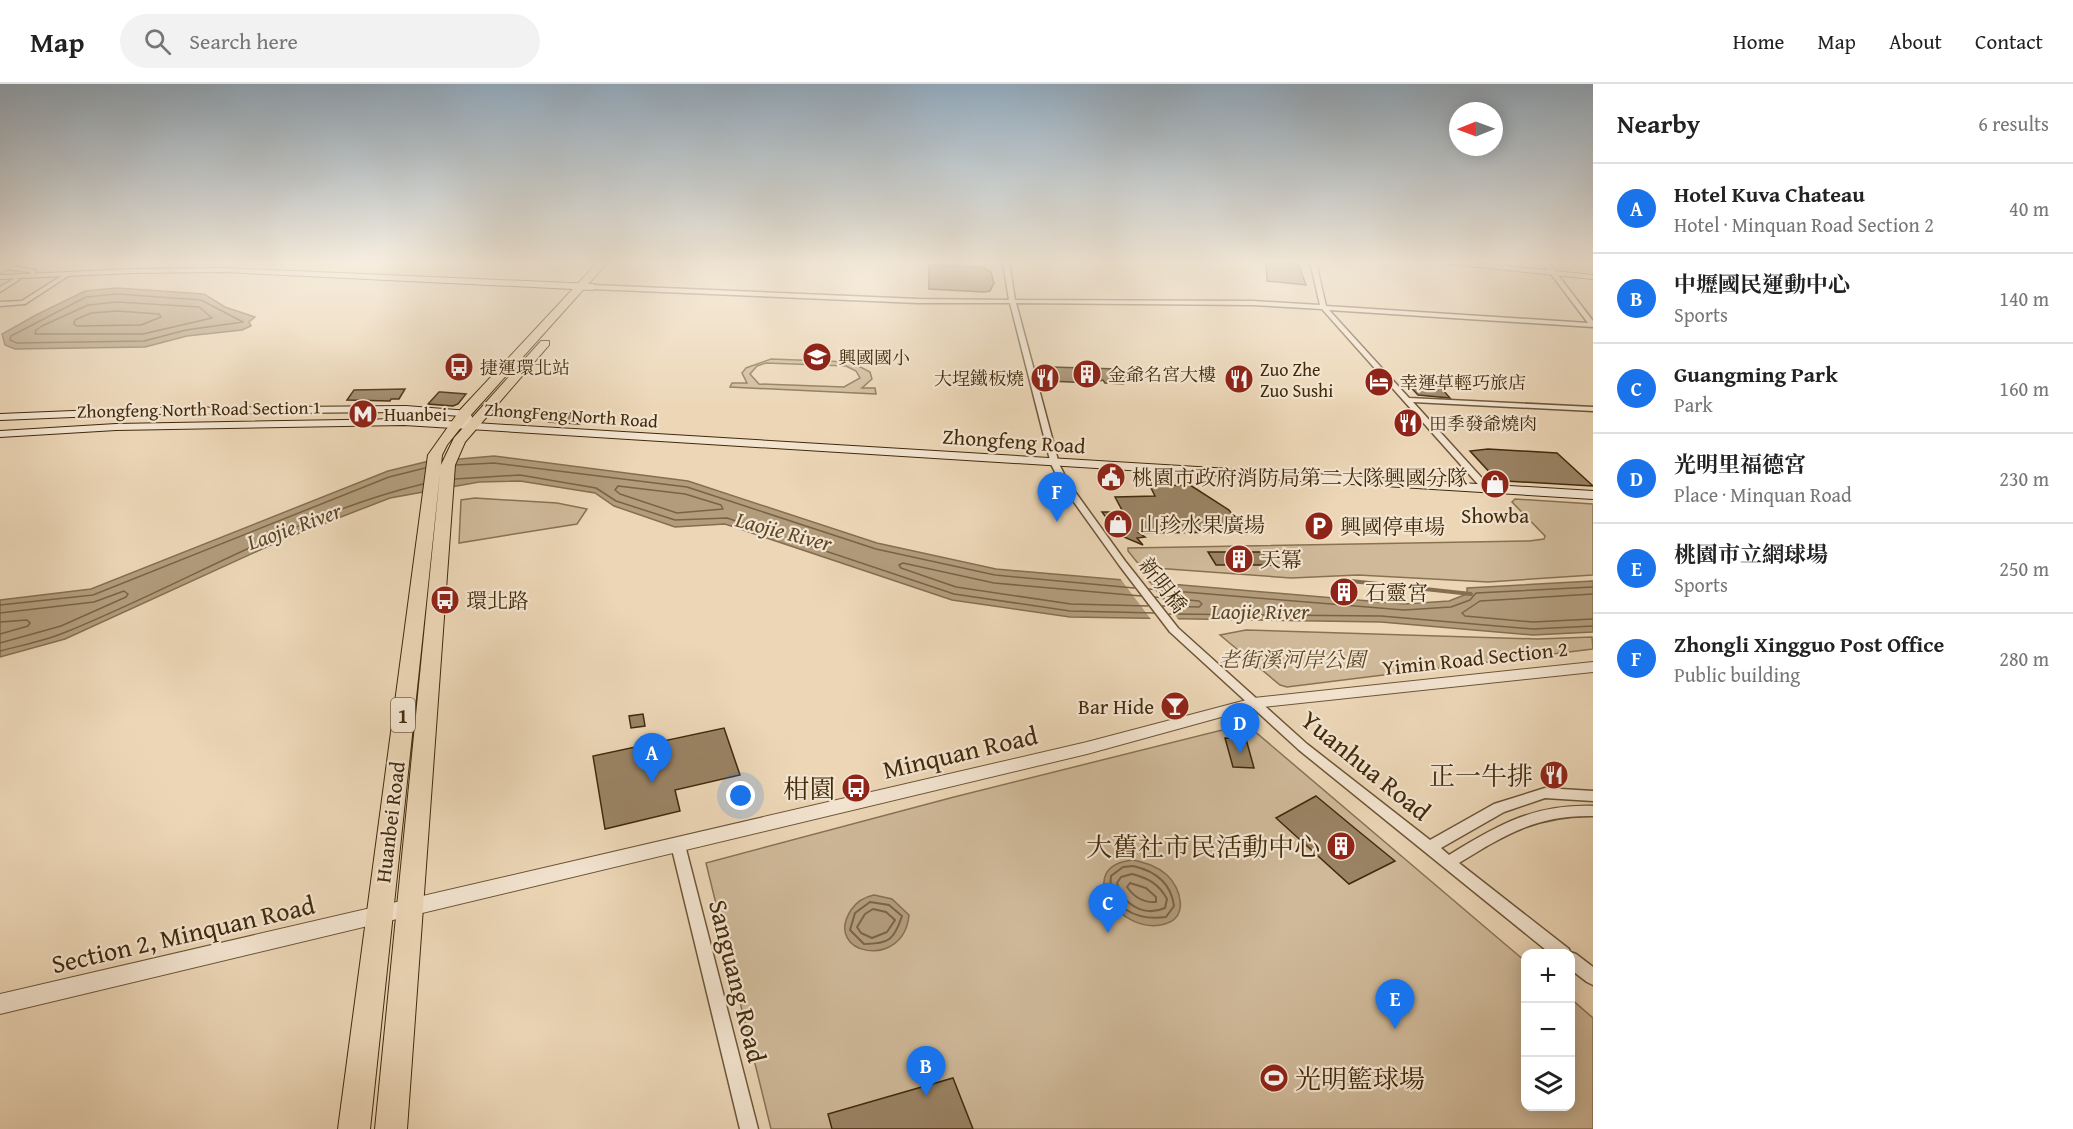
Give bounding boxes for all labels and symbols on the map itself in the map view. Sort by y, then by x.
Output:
north arrow [1449,102,1503,156]
school or university icon: 興國國小 [801,341,833,373]
place label: 興國國小 [838,344,910,371]
bus stop icon: 捷運環北站 [443,351,475,383]
place label: 捷運環北站 [480,354,570,381]
place label: Zuo Zhe Zuo Sushi [1260,356,1333,404]
building icon: 金爺名宮大樓 [1071,358,1103,390]
place label: 金爺名宮大樓 [1108,361,1216,388]
restaurant icon: 大埕鐵板燒 [1029,362,1061,394]
restaurant icon: Zuo Zhe Zuo Sushi [1223,363,1255,395]
place label: 大埕鐵板燒 [934,365,1024,392]
hotel icon: 幸運草輕巧旅店 [1363,366,1395,398]
place label: 幸運草輕巧旅店 [1400,369,1526,396]
street label: Zhongfeng North Road Section 1 [77,393,321,425]
street label: ZhongFeng North Road [483,395,659,435]
metro station icon: Huanbei [347,398,379,430]
place label: Huanbei [384,401,447,428]
restaurant icon: 田季發爺燒肉 [1392,407,1424,439]
place label: 田季發爺燒肉 [1429,410,1537,437]
street label: Zhongfeng Road [941,421,1087,462]
public building icon: 桃園市政府消防局第二大隊興國分隊 [1095,461,1127,493]
place label: 桃園市政府消防局第二大隊興國分隊 [1132,462,1468,493]
shop icon: Showba [1479,468,1511,500]
pin: F [1038,472,1076,522]
water label: Laojie River [241,494,347,558]
place label: Showba [1461,500,1529,531]
water label: Laojie River [731,503,837,559]
shop icon: 山珍水果廣場 [1102,508,1134,540]
place label: 山珍水果廣場 [1139,509,1265,540]
parking icon: 興國停車場 [1303,510,1335,542]
place label: 興國停車場 [1340,511,1445,542]
building icon: 天冪 [1223,543,1255,575]
place label: 天冪 [1260,544,1302,575]
street label: 新明橋 [1131,551,1195,619]
building icon: 石靈宮 [1328,576,1360,608]
place label: 石靈宮 [1365,577,1428,608]
bus stop icon: 環北路 [429,584,461,616]
place label: 環北路 [466,585,529,616]
water label: Laojie River [1210,595,1310,627]
street label: Yimin Road Section 2 [1381,633,1569,683]
park label: 老街溪河岸公園 [1219,644,1368,675]
bar icon: Bar Hide [1159,690,1191,722]
place label: Bar Hide [1078,691,1154,722]
road number: 1 [391,698,415,732]
street label: Yuanhua Road [1292,700,1440,830]
pin: D [1220,704,1260,753]
street label: Minquan Road [879,715,1041,789]
pin: A [632,734,672,783]
place label: 正一牛排 [1429,756,1533,795]
street label: Huanbei Road [367,759,413,885]
restaurant icon: 正一牛排 [1538,759,1570,791]
place label: 柑園 [783,769,835,808]
bus stop icon: 柑園 [840,772,872,804]
your location [726,781,755,810]
place label: 大舊社市民活動中心 [1086,827,1320,866]
building icon: 大舊社市民活動中心 [1325,830,1357,862]
pin: C [1088,884,1128,933]
street label: Section 2, Minquan Road [48,885,319,983]
street label: Sanguang Road [699,895,777,1067]
pin: E [1376,980,1414,1029]
pin: B [906,1046,946,1096]
place label: 光明籃球場 [1295,1059,1425,1098]
sports icon: 光明籃球場 [1258,1062,1290,1094]

